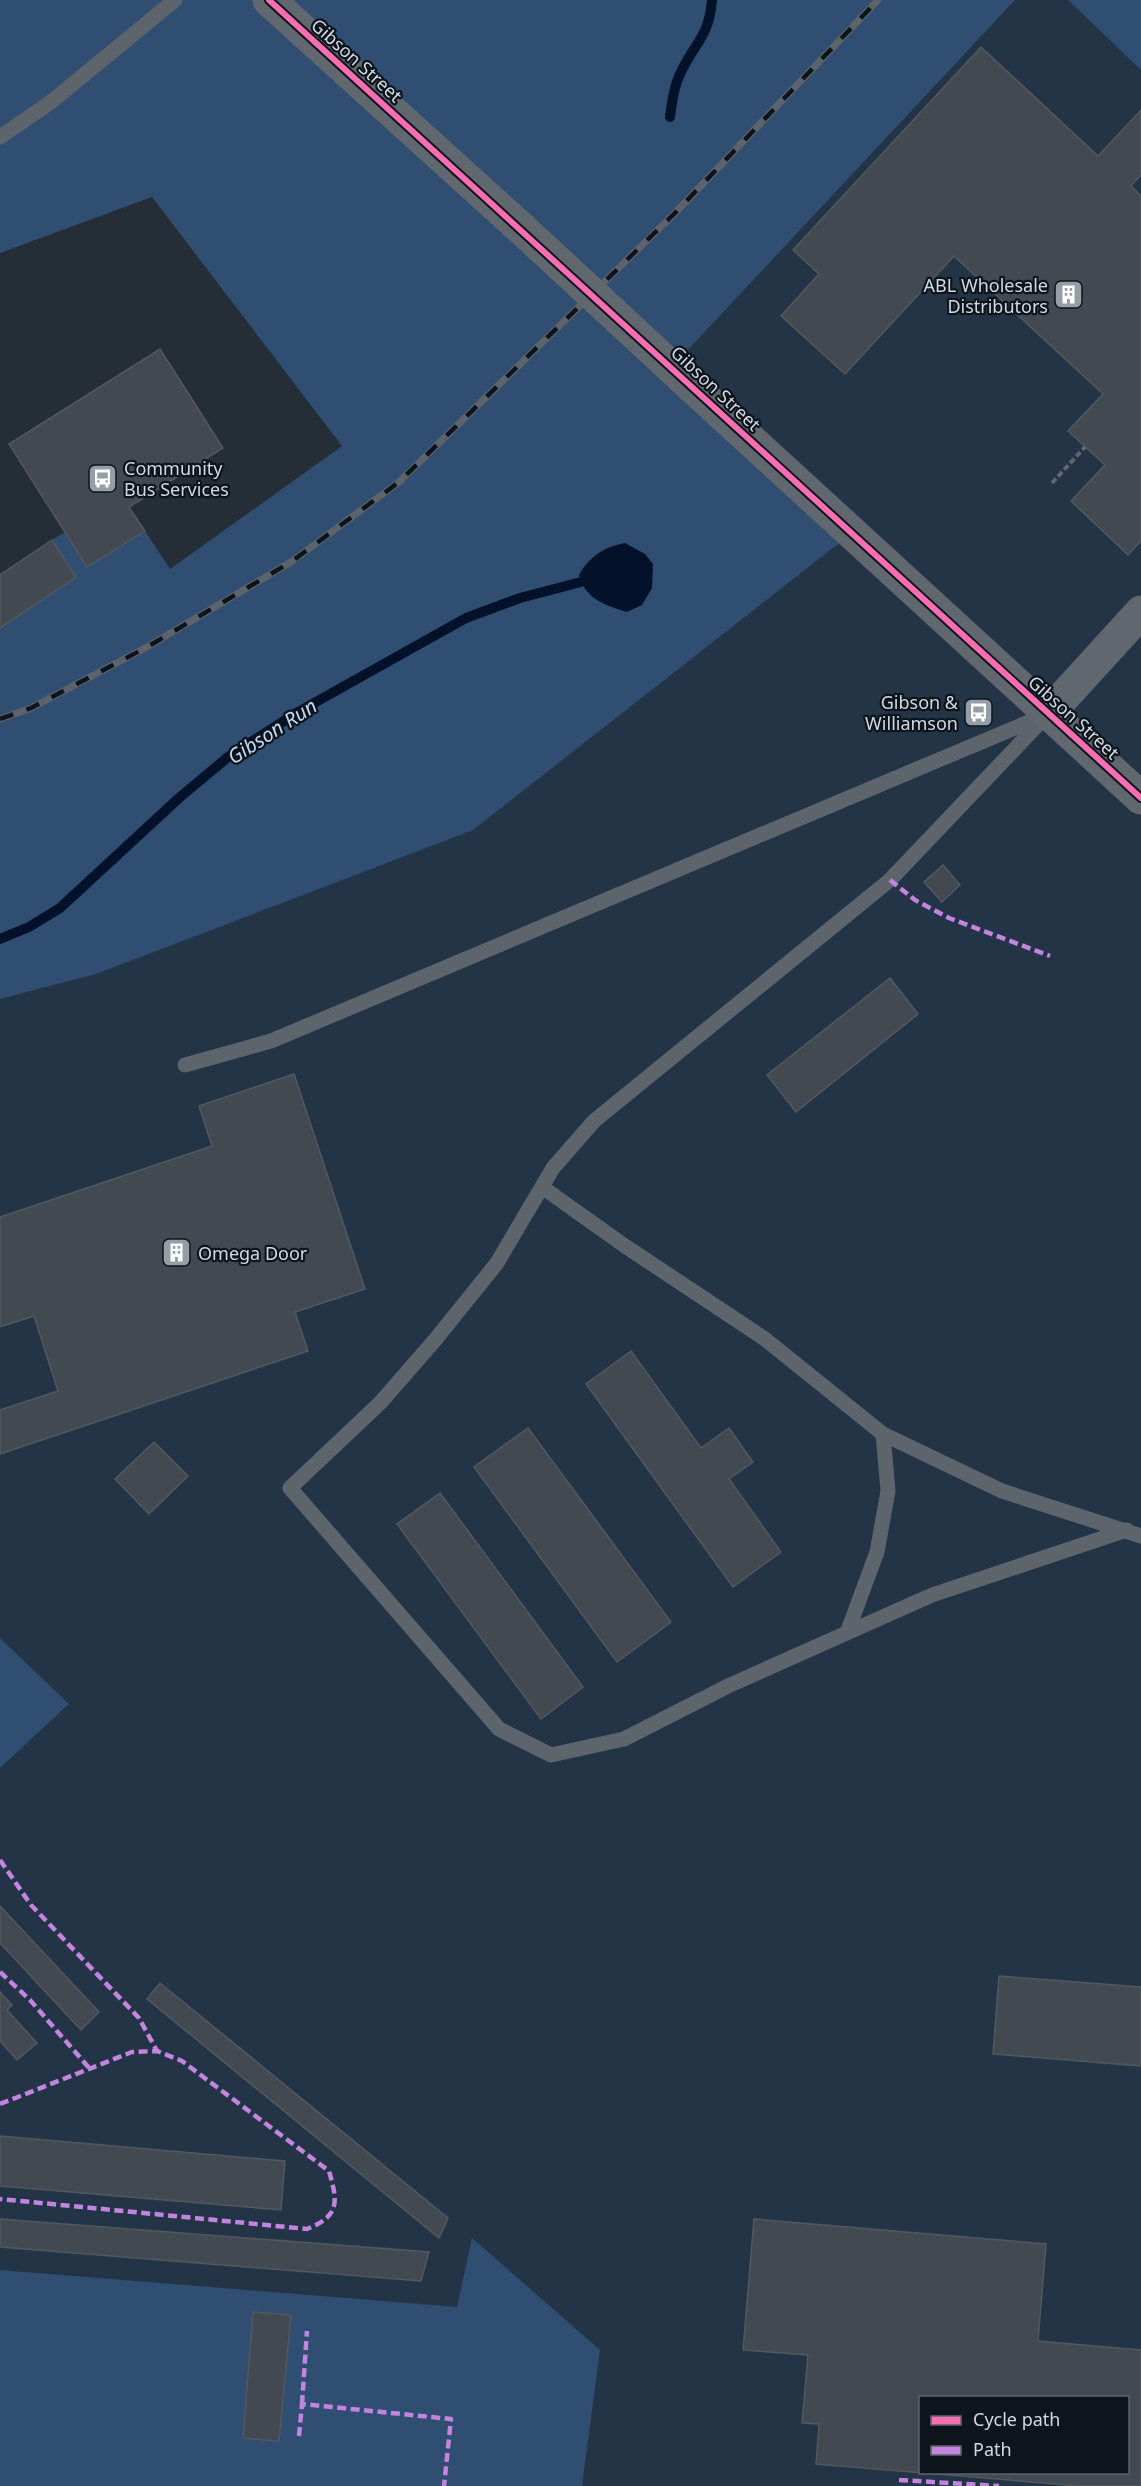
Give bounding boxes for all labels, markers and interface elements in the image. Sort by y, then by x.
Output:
street label: Gibson Street [306,13,408,108]
place label: ABL Wholesale Distributors [924,273,1048,318]
building icon: ABL Wholesale Distributors [1053,279,1085,311]
street label: Gibson Street [666,340,766,436]
place label: Community Bus Services [124,456,229,501]
bus stop icon: Community Bus Services [87,462,119,494]
street label: Gibson Street [1023,670,1125,765]
place label: Gibson & Williamson [865,690,959,735]
water label: Gibson Run [222,692,322,770]
bus stop icon: Gibson & Williamson [963,696,995,728]
building icon: Omega Door [161,1237,193,1269]
place label: Omega Door [198,1241,308,1265]
legend [919,2396,1129,2474]
text: Cycle path [973,2407,1060,2431]
text: Path [973,2437,1012,2461]

